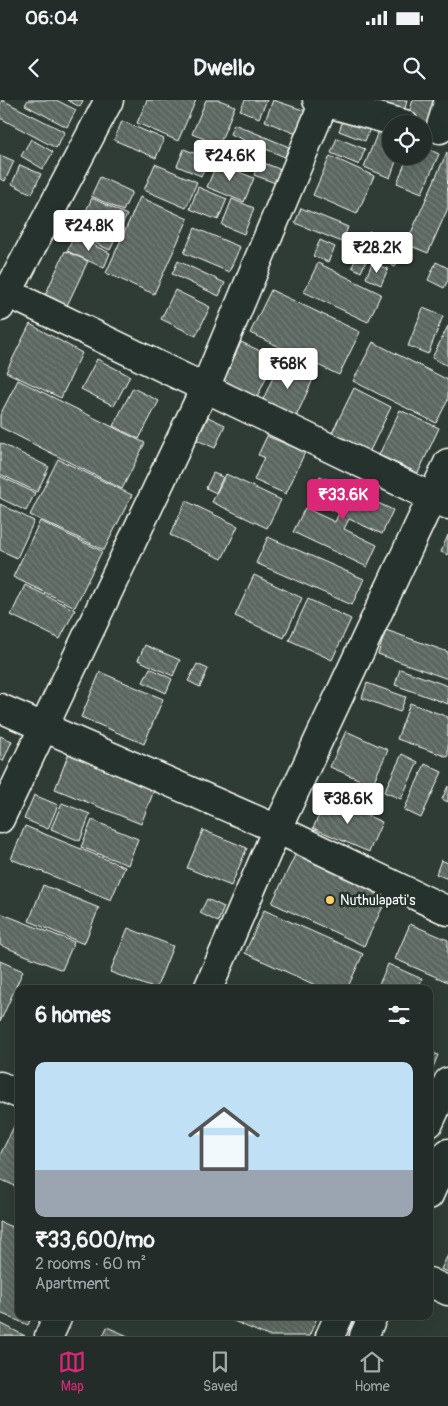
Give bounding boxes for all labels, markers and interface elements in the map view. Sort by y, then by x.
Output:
text: 06:04 [25,6,78,30]
icon: back [20,54,48,82]
text: Dwello [193,54,255,82]
icon: search [400,54,428,82]
map controls [382,115,432,165]
button: locate [382,115,432,165]
pin: ₹24.6K [189,139,271,182]
text: ₹24.6K [205,146,255,166]
pin: ₹24.8K [48,210,130,252]
text: ₹24.8K [64,216,114,236]
pin: ₹28.2K [336,232,418,274]
text: ₹28.2K [353,238,401,258]
pin: ₹68K [258,348,318,390]
text: ₹68K [270,354,306,374]
pin: ₹33.6K [302,478,384,521]
text: ₹33.6K [318,485,368,505]
pin: ₹38.6K [307,782,389,825]
text: ₹38.6K [323,789,373,809]
place label: Nuthulapati's [340,892,416,909]
marker: Nuthulapati's [324,894,336,906]
icon: filters [385,1001,413,1029]
text: 6 homes [35,1002,111,1029]
icon: home [179,1094,269,1184]
text: ₹33,600/mo [35,1227,155,1254]
text: 2 rooms · 60 m² [35,1254,146,1274]
text: Apartment [35,1274,110,1294]
tab: Map [58,1348,86,1395]
tab: Saved [203,1348,238,1395]
tab: Home [354,1348,390,1395]

